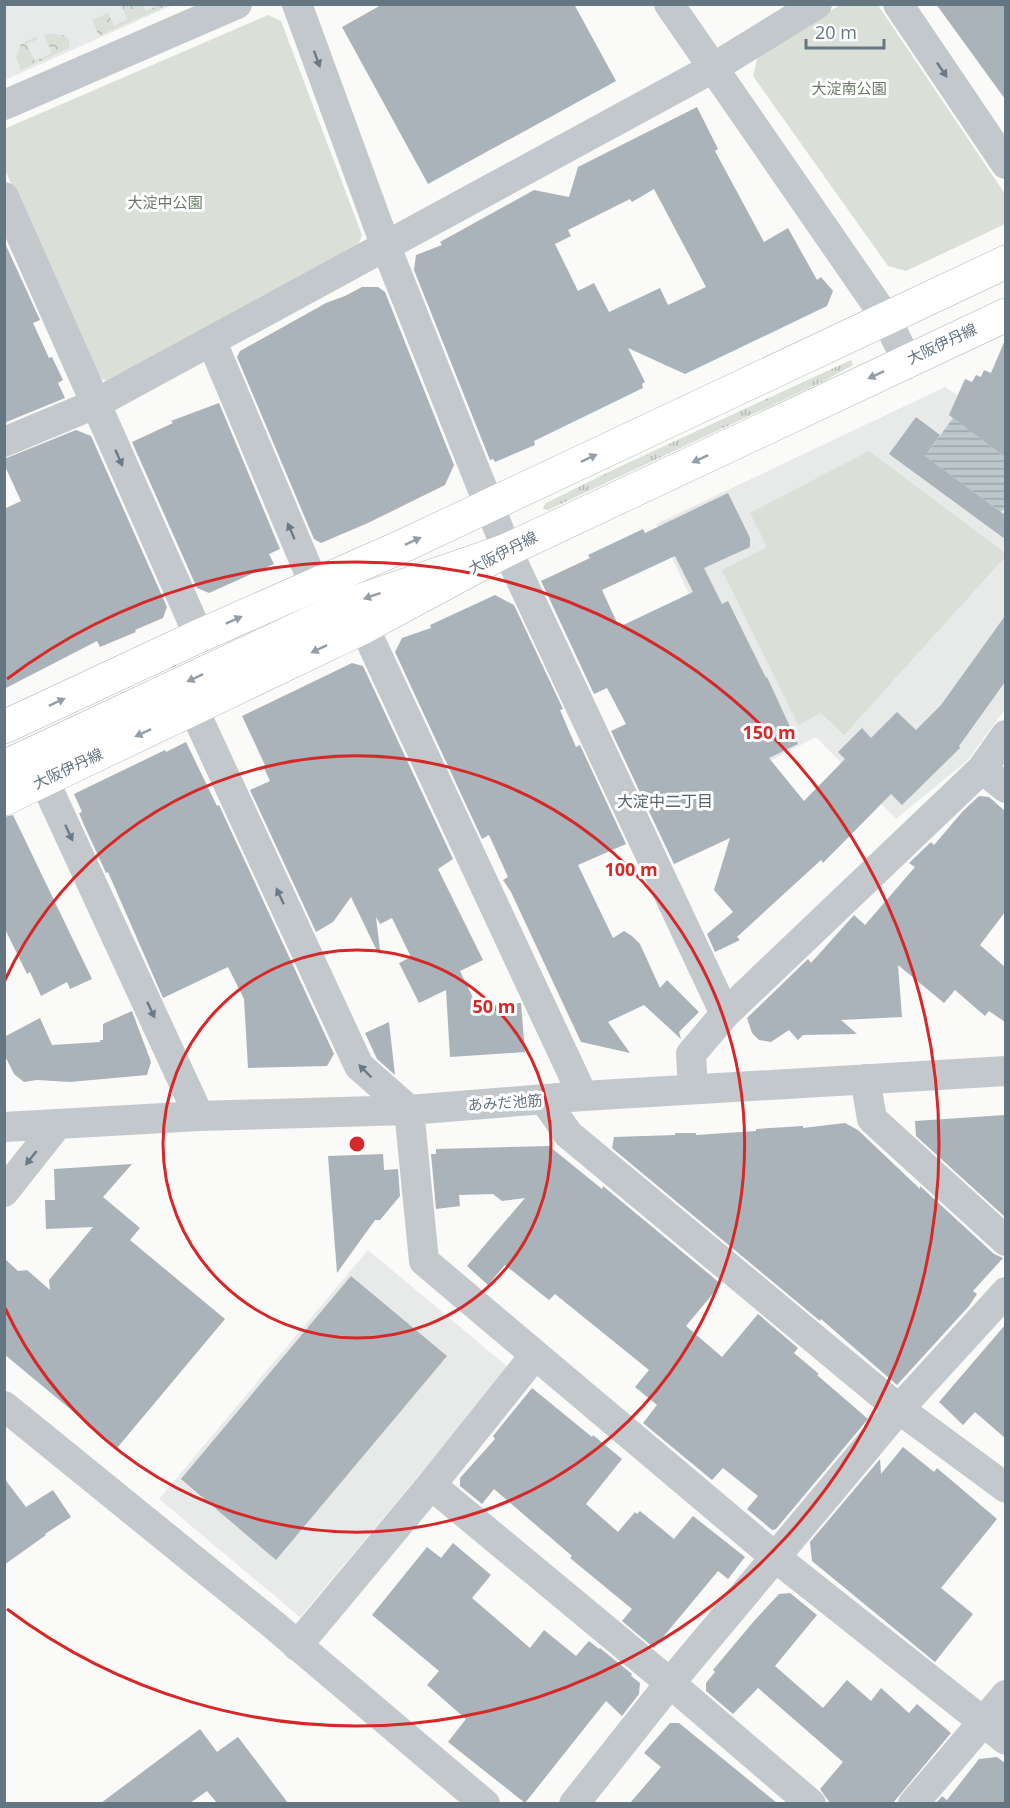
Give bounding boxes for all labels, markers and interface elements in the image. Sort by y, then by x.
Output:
scale bar [806,12,884,50]
text: 20 m [815,20,857,44]
one-way arrow [313,51,323,69]
one-way arrow [936,62,948,78]
park label: 大淀南公園 [811,78,887,98]
park label: 大淀中公園 [127,192,203,212]
street label: 大阪伊丹線 [903,318,980,368]
one-way arrow [868,370,885,379]
one-way arrow [115,449,124,466]
one-way arrow [580,453,597,462]
one-way arrow [692,454,709,463]
one-way arrow [286,521,296,539]
street label: 大阪伊丹線 [465,526,541,578]
one-way arrow [404,537,421,546]
one-way arrow [363,592,381,602]
one-way arrow [226,615,244,625]
one-way arrow [311,644,328,654]
one-way arrow [186,673,203,682]
one-way arrow [49,698,66,707]
text: 150 m [742,720,796,744]
one-way arrow [135,729,152,738]
street label: 大阪伊丹線 [29,743,106,793]
district label: 大淀中二丁目 [617,790,713,812]
one-way arrow [64,824,73,841]
text: 100 m [604,857,658,881]
one-way arrow [276,887,285,904]
text: 50 m [473,994,515,1018]
one-way arrow [146,1001,155,1018]
one-way arrow [359,1064,373,1078]
street label: あみだ池筋 [467,1089,543,1115]
centre of rings [347,1134,367,1154]
one-way arrow [25,1151,37,1166]

